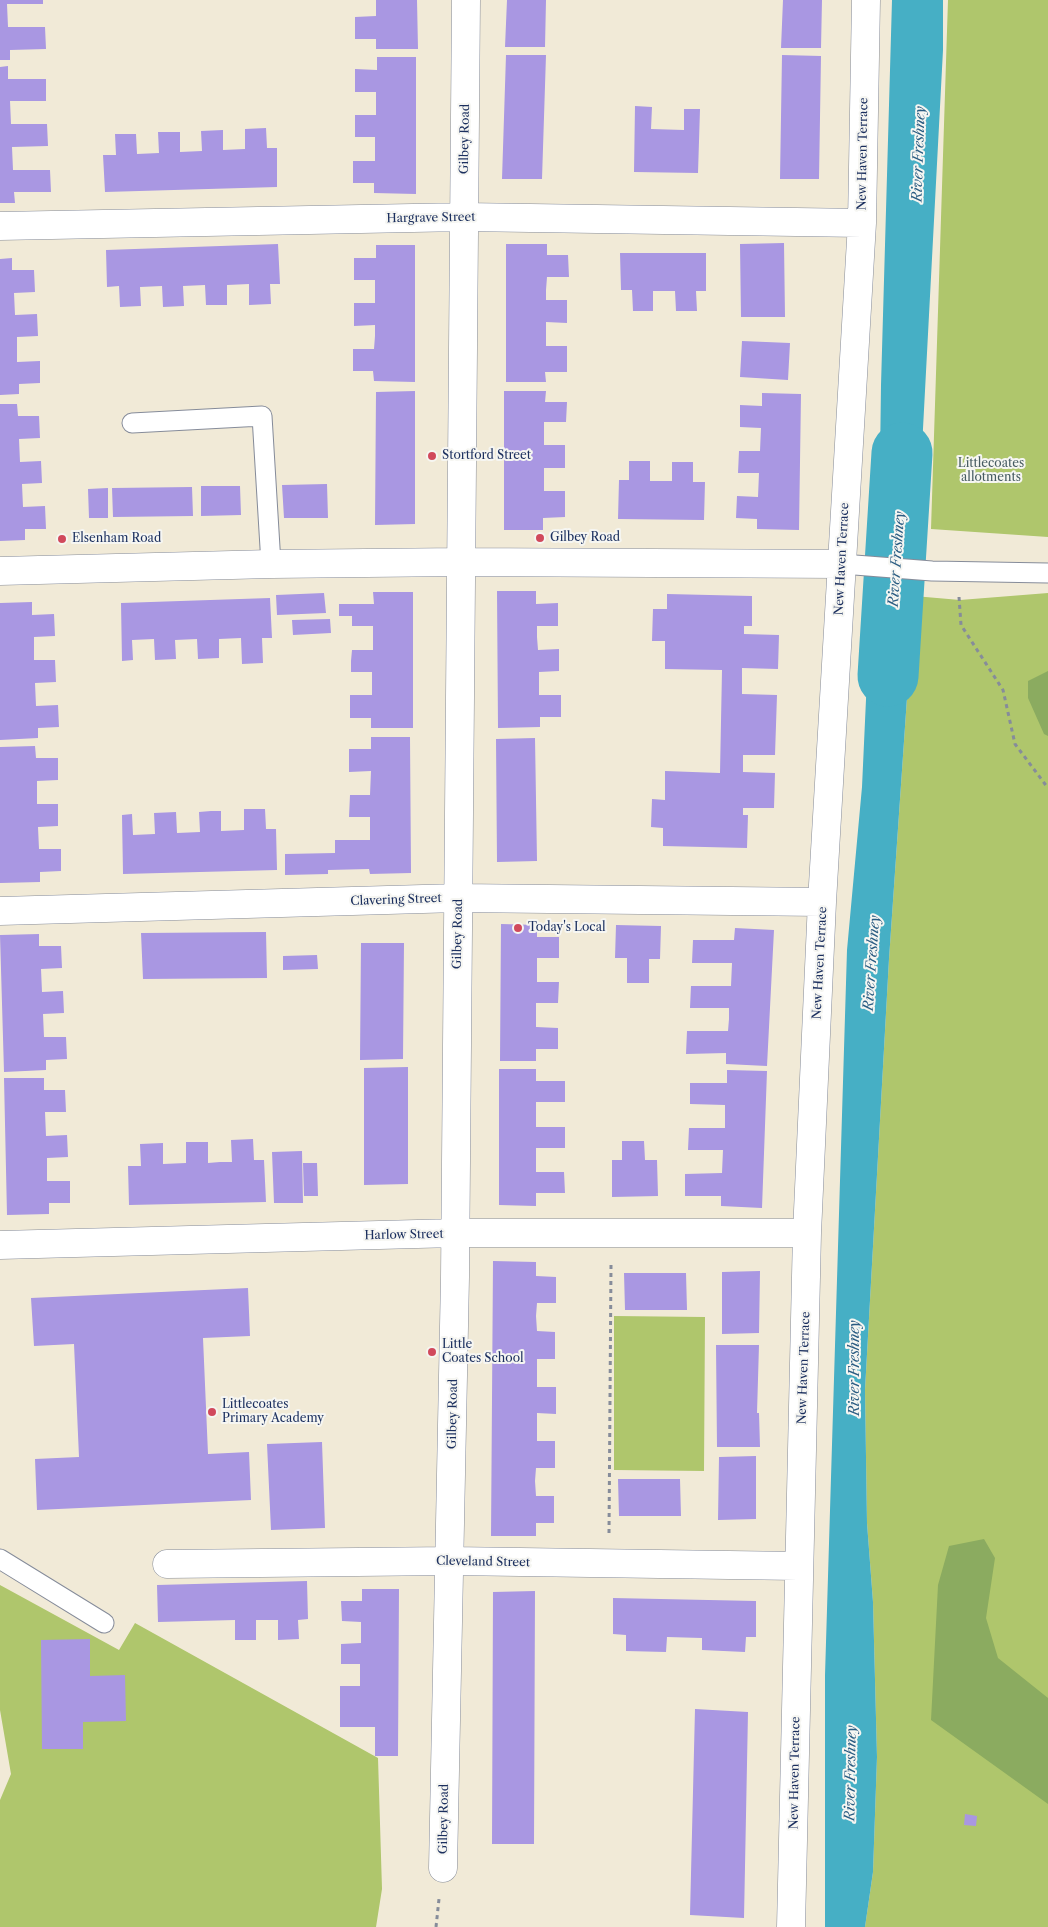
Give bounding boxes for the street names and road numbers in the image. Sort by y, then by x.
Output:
street label: New Haven Terrace [855,97,871,211]
street label: Gilbey Road [457,104,473,174]
street label: Hargrave Street [386,210,476,226]
street label: New Haven Terrace [832,502,852,616]
street label: Clavering Street [350,891,442,909]
street label: Gilbey Road [450,899,466,969]
street label: New Haven Terrace [810,906,830,1020]
street label: Harlow Street [364,1227,444,1243]
street label: New Haven Terrace [795,1311,813,1425]
street label: Gilbey Road [445,1379,461,1449]
street label: Cleveland Street [436,1554,530,1570]
street label: New Haven Terrace [787,1716,803,1830]
street label: Gilbey Road [436,1784,452,1854]

